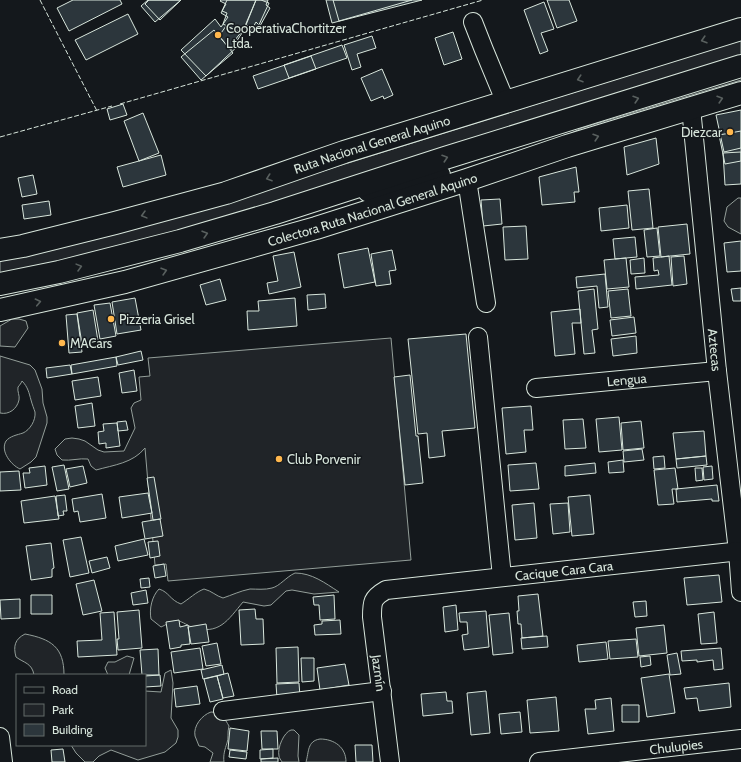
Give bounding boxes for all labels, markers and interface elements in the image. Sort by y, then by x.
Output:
place label: CooperativaChortitzer Ltda. [226,20,347,51]
marker: CooperativaChortitzer Ltda. [213,30,223,40]
one-way arrow [700,35,707,44]
one-way arrow [576,74,583,83]
one-way arrow [632,95,639,103]
one-way arrow [717,95,724,104]
street label: Ruta Nacional General Aquino [292,112,452,177]
place label: Diezcar [681,124,723,140]
marker: Diezcar [725,127,735,137]
one-way arrow [592,133,599,141]
one-way arrow [441,154,448,163]
street label: Colectora Ruta Nacional General Aquino [266,169,479,249]
one-way arrow [266,173,273,182]
one-way arrow [141,210,148,218]
one-way arrow [201,230,208,239]
one-way arrow [75,263,82,272]
one-way arrow [161,267,168,276]
one-way arrow [35,299,41,307]
place label: Pizzeria Grisel [119,311,195,327]
marker: Pizzeria Grisel [106,314,116,324]
street label: Aztecas [705,328,725,372]
place label: MACars [70,335,113,351]
marker: MACars [57,338,67,348]
street label: Lengua [606,370,648,389]
place label: Club Porvenir [287,451,362,467]
marker: Club Porvenir [274,454,284,464]
street label: Cacique Cara Cara [514,557,615,584]
street label: Jazmín [368,653,389,692]
legend [16,674,146,746]
text: Road [52,682,78,697]
text: Park [52,702,74,717]
text: Building [52,722,94,737]
street label: Chulupies [648,735,704,757]

